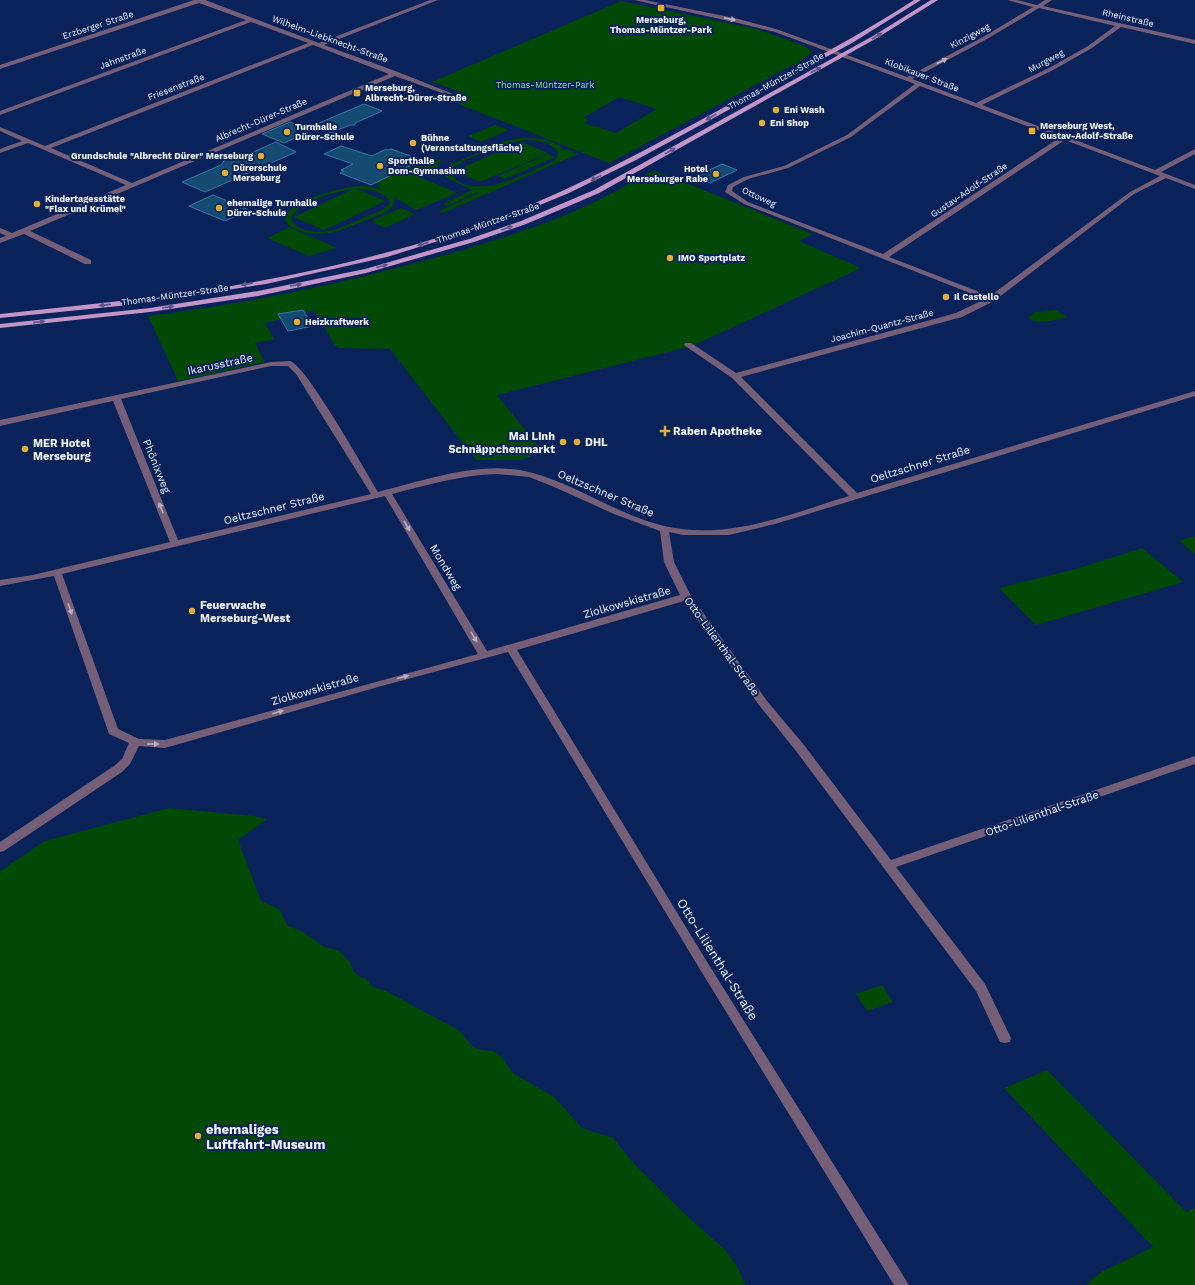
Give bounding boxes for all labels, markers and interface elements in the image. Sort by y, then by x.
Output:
marker: Merseburg, Thomas-Müntzer-Park [656,3,666,13]
street label: Rheinstraße [1101,7,1155,29]
street label: Erzberger Straße [61,9,135,41]
street label: Wilhelm-Liebknecht-Straße [271,13,389,65]
place label: Merseburg, Thomas-Müntzer-Park [610,15,712,35]
one-way arrow [724,17,736,23]
street label: Kinzigweg [949,21,992,51]
one-way arrow [871,32,883,39]
street label: Jahnstraße [98,45,148,71]
street label: Murgweg [1027,47,1066,74]
street label: Thomas-Müntzer-Straße [726,50,826,112]
street label: Klobikauer Straße [884,56,960,94]
one-way arrow [936,58,948,64]
one-way arrow [810,67,822,73]
street label: Friesenstraße [146,72,206,102]
park label: Thomas-Müntzer-Park [496,80,594,90]
place label: Merseburg, Albrecht-Dürer-Straße [365,83,467,103]
marker: Merseburg, Albrecht-Dürer-Straße [352,88,362,98]
street label: Albrecht-Dürer-Straße [214,96,308,144]
marker: Eni Wash [771,105,781,115]
place label: Eni Wash [784,105,825,115]
one-way arrow [705,113,717,120]
marker: Eni Shop [757,118,767,128]
place label: Eni Shop [770,118,809,128]
place label: Merseburg West, Gustav-Adolf-Straße [1040,121,1133,141]
place label: Turnhalle Dürer-Schule [295,122,354,142]
marker: Merseburg West, Gustav-Adolf-Straße [1027,126,1037,136]
marker: Turnhalle Dürer-Schule [282,127,292,137]
place label: Bühne (Veranstaltungsfläche) [421,133,523,153]
marker: Bühne (Veranstaltungsfläche) [408,138,418,148]
one-way arrow [664,148,676,154]
place label: Grundschule "Albrecht Dürer" Merseburg [71,151,254,161]
marker: Grundschule "Albrecht Dürer" Merseburg [256,151,266,161]
place label: Sporthalle Dom-Gymnasium [388,156,465,176]
marker: Sporthalle Dom-Gymnasium [375,161,385,171]
street label: Gustav-Adolf-Straße [929,161,1009,219]
place label: Dürerschule Merseburg [233,163,287,183]
place label: Hotel Merseburger Rabe [627,164,708,184]
marker: Dürerschule Merseburg [220,168,230,178]
marker: Hotel Merseburger Rabe [711,169,721,179]
one-way arrow [591,175,602,181]
street label: Ottoweg [740,185,778,209]
place label: Kindertagesstätte "Flax und Krümel" [45,194,126,214]
place label: ehemalige Turnhalle Dürer-Schule [227,198,317,218]
marker: Kindertagesstätte "Flax und Krümel" [32,199,42,209]
street label: Thomas-Müntzer-Straße [435,201,541,245]
marker: ehemalige Turnhalle Dürer-Schule [214,203,224,213]
one-way arrow [501,225,513,231]
one-way arrow [417,241,429,247]
marker: IMO Sportplatz [665,253,675,263]
place label: IMO Sportplatz [678,253,745,263]
one-way arrow [377,263,389,269]
one-way arrow [241,282,254,288]
one-way arrow [290,282,302,288]
street label: Thomas-Müntzer-Straße [121,283,229,307]
marker: Il Castello [941,292,951,302]
place label: Il Castello [954,292,999,302]
one-way arrow [99,302,111,308]
one-way arrow [162,304,174,310]
street label: Joachim-Quantz-Straße [829,307,935,345]
marker: Heizkraftwerk [292,317,302,327]
place label: Heizkraftwerk [305,317,369,327]
one-way arrow [33,318,45,325]
street label: Ikarusstraße [186,351,254,378]
place label: Raben Apotheke [673,425,762,438]
marker: Raben Apotheke [660,426,670,436]
place label: Mai Linh Schnäppchenmarkt [449,430,555,456]
place label: DHL [585,436,608,449]
place label: MER Hotel Merseburg [33,437,92,463]
street label: Phönixweg [140,437,173,495]
marker: Mai Linh Schnäppchenmarkt [558,437,568,447]
marker: DHL [572,437,582,447]
street label: Oeltzschner Straße [869,443,972,486]
marker: MER Hotel Merseburg [20,444,30,454]
street label: Oeltzschner Straße [556,467,656,520]
street label: Oeltzschner Straße [222,490,326,527]
one-way arrow [157,501,163,513]
one-way arrow [403,520,410,532]
street label: Mondweg [427,542,464,593]
street label: Ziolkowskistraße [582,584,672,621]
street label: Otto-Lilienthal-Straße [681,594,762,698]
place label: Feuerwache Merseburg-West [200,599,290,625]
one-way arrow [67,603,73,615]
marker: Feuerwache Merseburg-West [187,606,197,616]
one-way arrow [470,631,477,643]
street label: Ziolkowskistraße [270,671,360,708]
one-way arrow [398,674,410,680]
one-way arrow [273,709,285,715]
one-way arrow [147,741,160,747]
street label: Otto-Lilienthal-Straße [984,788,1101,839]
street label: Otto-Lilienthal-Straße [674,896,761,1023]
place label: ehemaliges Luftfahrt-Museum [206,1122,325,1152]
marker: ehemaliges Luftfahrt-Museum [193,1131,203,1141]

